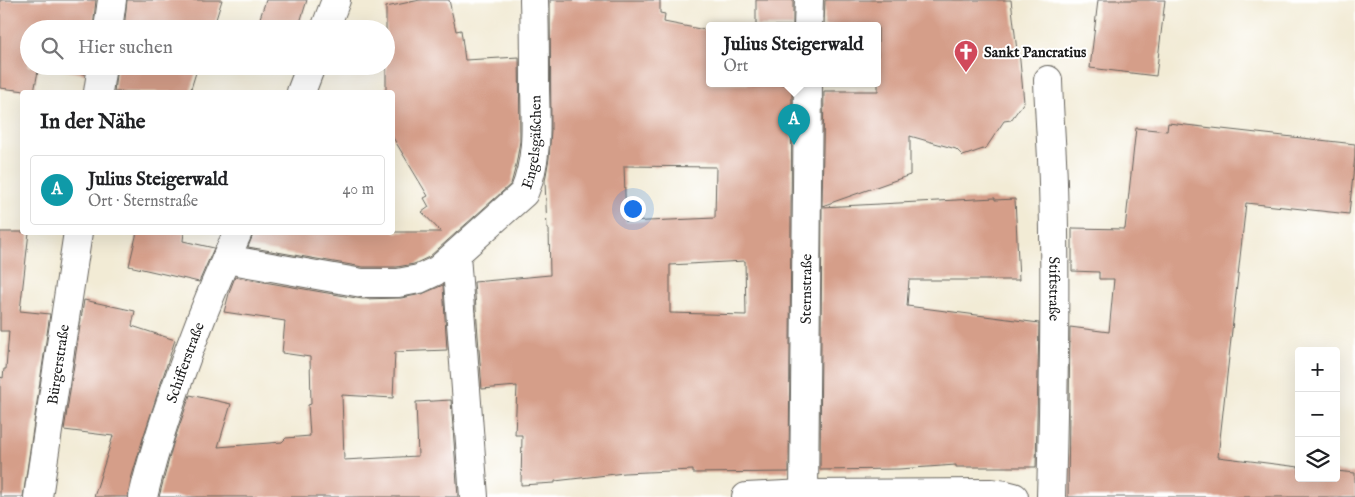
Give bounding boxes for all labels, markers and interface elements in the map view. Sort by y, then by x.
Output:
search box [20,20,395,75]
popup [706,22,881,87]
text: Julius Steigerwald [724,33,863,57]
icon: search [38,34,66,62]
text: Hier suchen [78,36,173,60]
church icon: Sankt Pancratius [953,39,979,73]
place label: Sankt Pancratius [984,43,1087,62]
text: Ort [724,57,748,77]
street label: Engelsgäßchen [517,95,545,192]
pin: A [778,104,810,145]
text: In der Nähe [40,109,146,136]
text: Julius Steigerwald [88,168,228,192]
text: A [52,180,62,200]
text: 40 m [342,180,374,200]
text: Ort · Sternstraße [88,192,198,212]
your location [620,196,646,222]
street label: Sternstraße [796,254,816,324]
street label: Stiftstraße [1045,257,1064,321]
street label: Schifferstraße [162,319,208,405]
street label: Bürgerstraße [43,323,73,406]
map controls [1295,347,1340,482]
button: + [1295,347,1340,392]
button: − [1295,392,1340,437]
button: layers [1295,437,1340,482]

